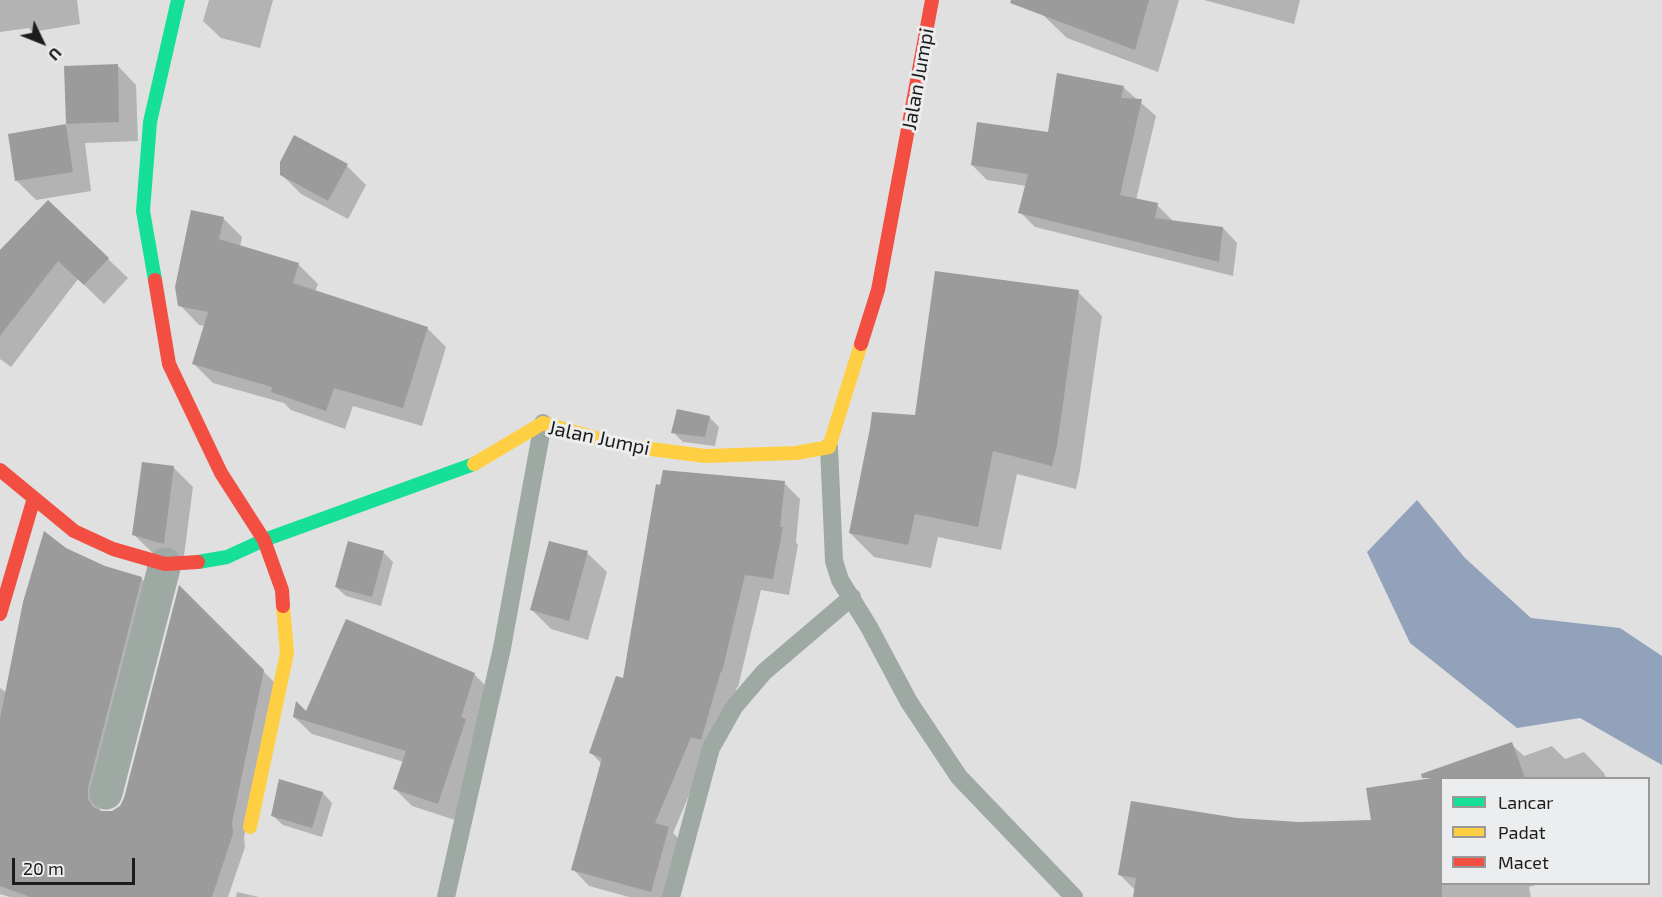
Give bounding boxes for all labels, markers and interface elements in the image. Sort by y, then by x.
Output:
north arrow [12,12,72,72]
street label: Jalan Jumpi [897,26,939,132]
text: U [45,44,66,65]
street label: Jalan Jumpi [546,416,652,460]
legend [1440,777,1650,885]
text: Lancar [1498,791,1554,813]
text: Padat [1498,821,1545,843]
scale bar [15,846,138,884]
text: Macet [1498,851,1549,873]
text: 20 m [23,857,64,879]

